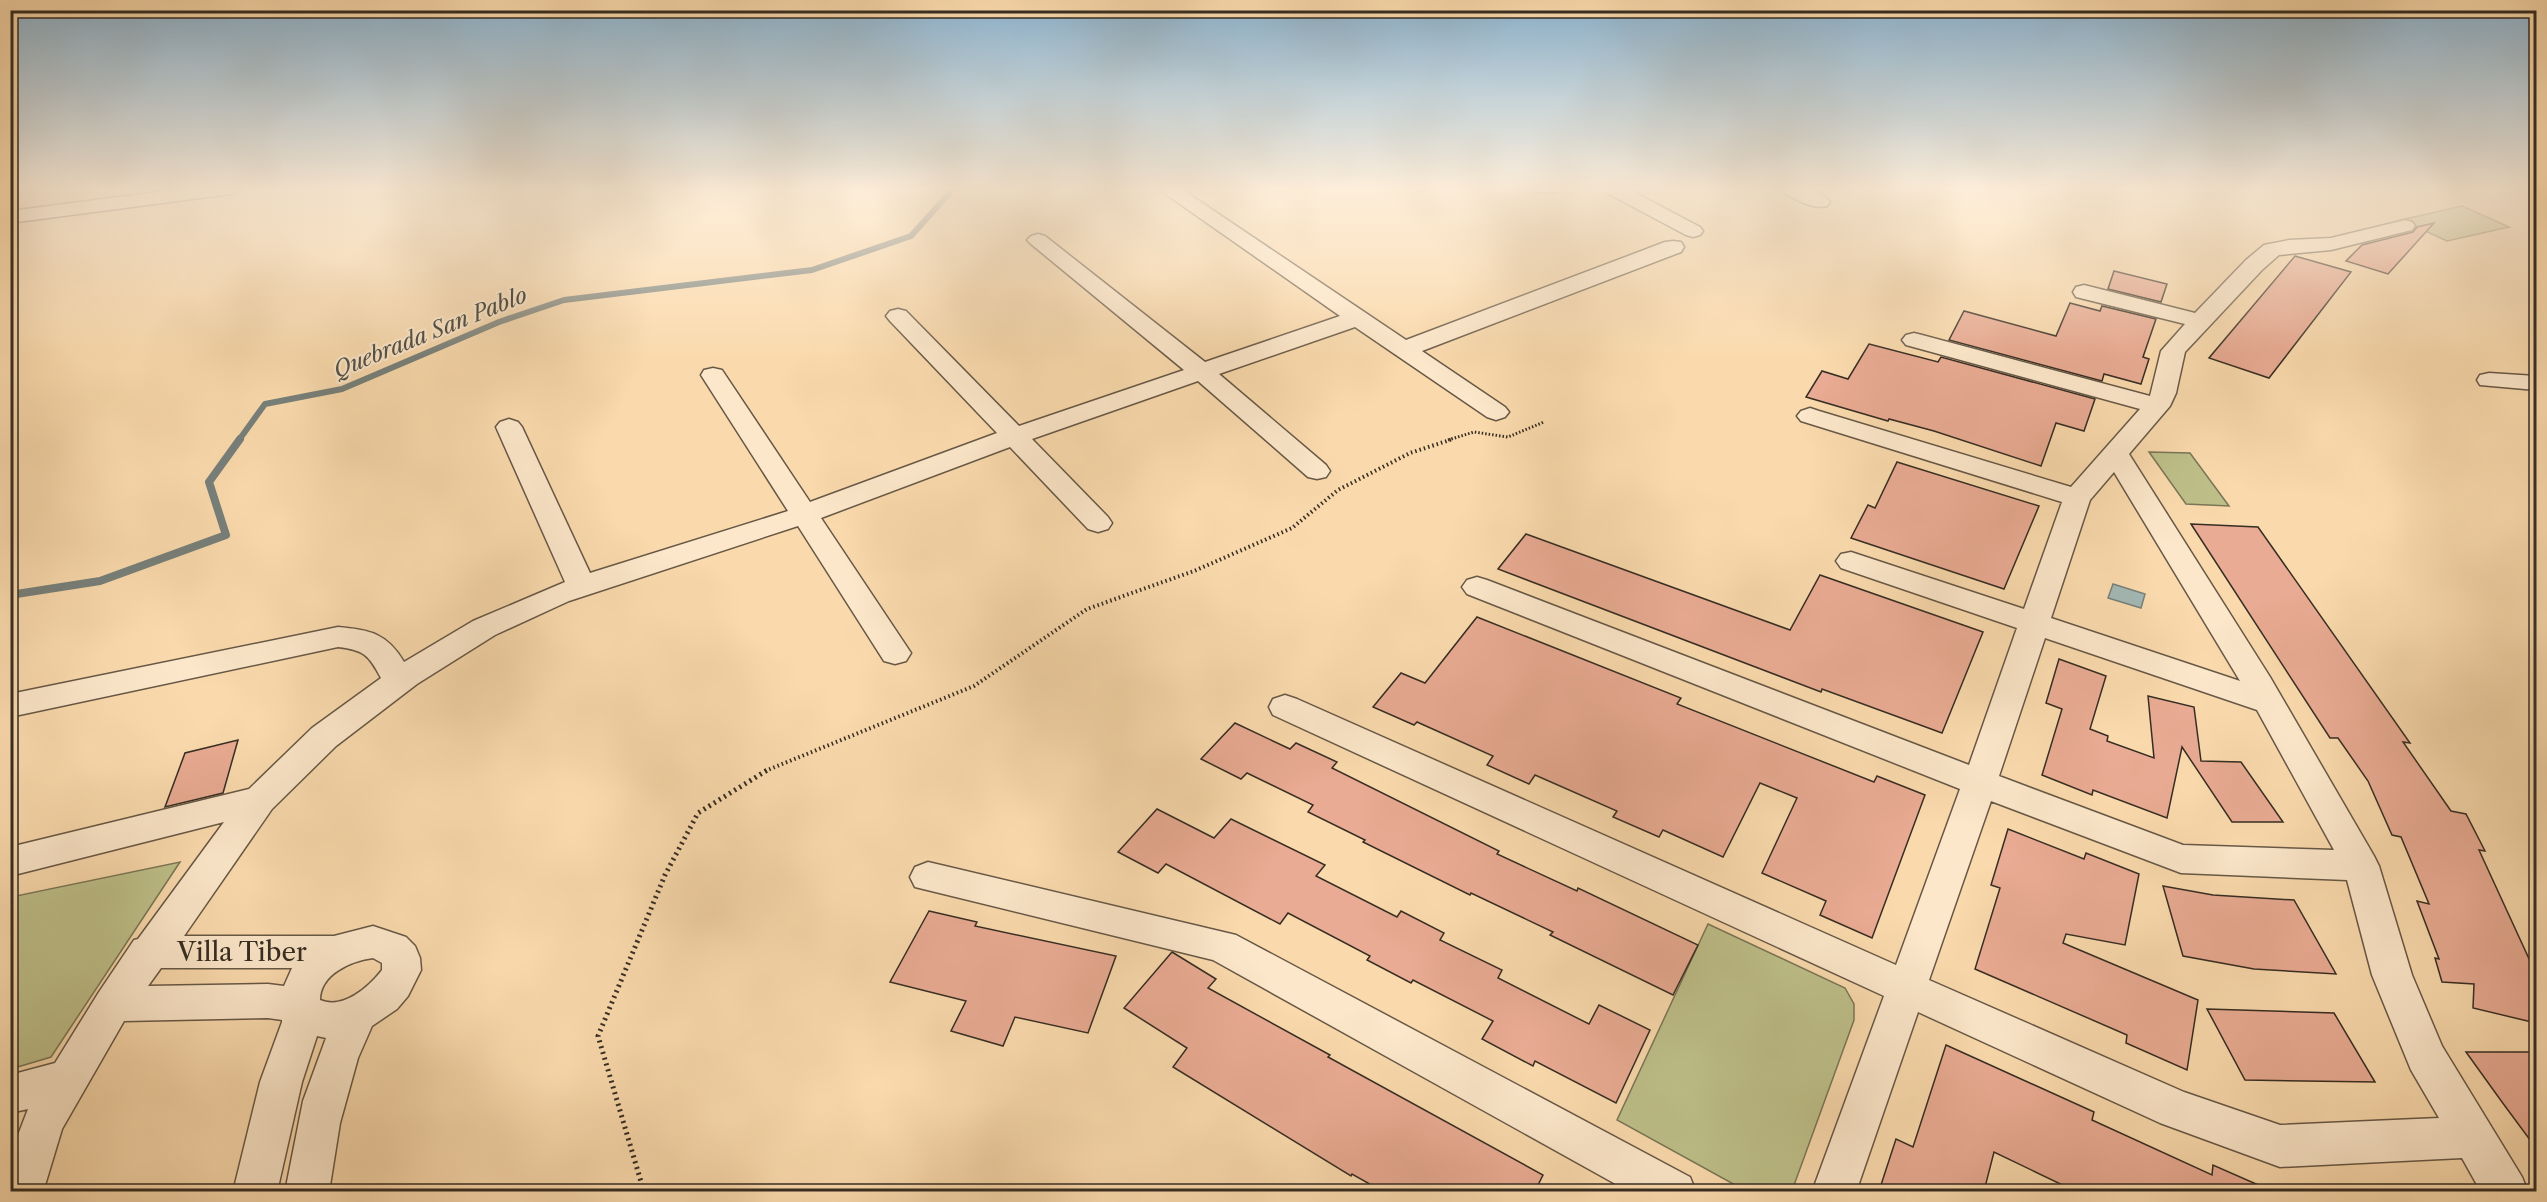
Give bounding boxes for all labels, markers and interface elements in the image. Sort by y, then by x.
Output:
water label: Quebrada San Pablo [329,281,531,384]
street label: Villa Tiber [176,936,307,968]

